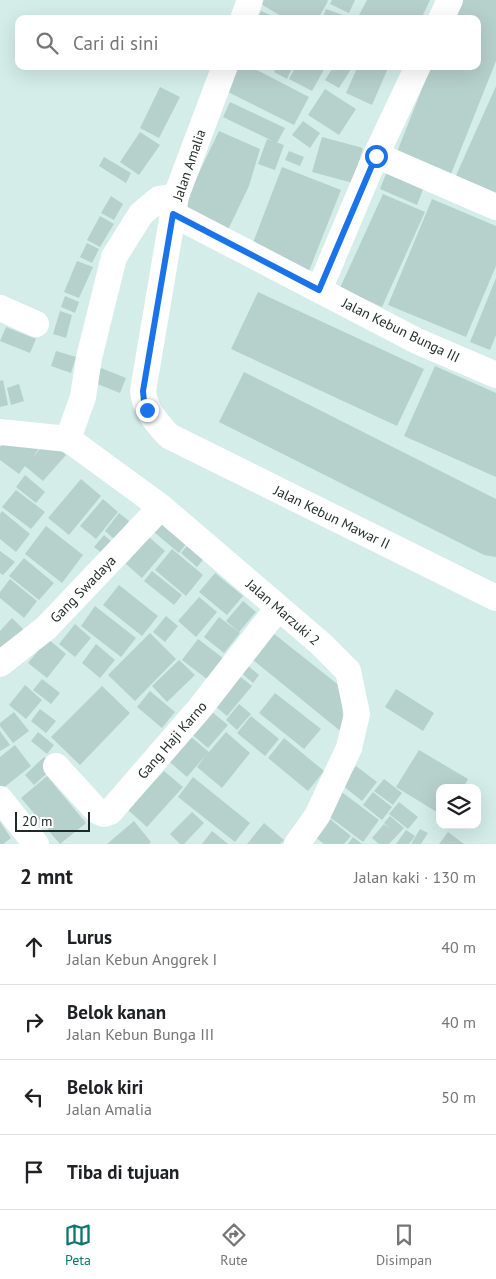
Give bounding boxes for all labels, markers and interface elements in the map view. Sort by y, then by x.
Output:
search box [15,15,481,70]
icon: search [33,29,61,57]
text: Cari di sini [73,31,159,55]
street label: Jalan Amalia [168,127,210,204]
route start [365,145,388,168]
street label: Jalan Kebun Bunga III [338,293,463,366]
route end [136,399,159,422]
street label: Jalan Kebun Mawar II [270,481,393,553]
street label: Gang Swadaya [46,551,120,627]
street label: Jalan Marzuki 2 [242,574,324,649]
street label: Gang Haji Karno [133,697,211,783]
map controls [436,784,481,829]
button: layers [436,784,481,829]
scale bar [15,809,90,832]
text: 20 m [22,812,52,830]
text: 2 mnt [20,863,73,890]
text: Jalan kaki · 130 m [354,867,476,887]
text: Lurus [67,925,112,949]
icon: ahead [20,933,48,961]
text: 40 m [441,937,476,957]
text: Jalan Kebun Anggrek I [67,949,217,969]
text: Belok kanan [67,1000,166,1024]
icon: right [20,1008,48,1036]
text: 40 m [441,1012,476,1032]
text: Jalan Kebun Bunga III [67,1024,214,1044]
text: Belok kiri [67,1075,143,1099]
icon: left [20,1083,48,1111]
text: 50 m [441,1087,476,1107]
text: Jalan Amalia [67,1099,152,1119]
icon: arrive [20,1158,48,1186]
text: Tiba di tujuan [67,1160,179,1184]
tab: Peta [64,1221,92,1269]
tab: Rute [220,1221,248,1269]
tab: Disimpan [376,1221,432,1269]

